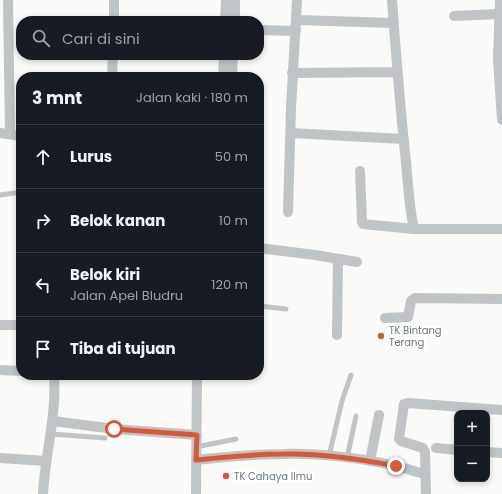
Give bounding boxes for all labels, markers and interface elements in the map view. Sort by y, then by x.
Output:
search box [16,16,264,60]
icon: search [30,27,52,49]
text: Cari di sini [62,28,140,49]
text: 3 mnt [32,86,82,110]
text: Jalan kaki · 180 m [136,88,248,107]
icon: ahead [32,146,54,168]
text: Lurus [70,146,112,167]
text: 50 m [215,147,248,166]
icon: right [32,210,54,232]
text: Belok kanan [70,210,165,231]
text: 10 m [219,211,248,230]
text: Belok kiri [70,264,140,285]
icon: left [32,274,54,296]
text: 120 m [211,275,248,294]
text: Jalan Apel Bludru [70,286,183,305]
place label: TK Bintang Terang [389,323,442,350]
marker: TK Bintang Terang [376,331,386,341]
icon: arrive [32,338,54,360]
text: Tiba di tujuan [70,338,176,359]
map controls [454,410,490,482]
button: + [454,410,490,446]
route start [105,420,123,438]
button: − [454,446,490,482]
route end [387,457,405,475]
place label: TK Cahaya Ilmu [234,469,312,484]
marker: TK Cahaya Ilmu [221,471,231,481]

